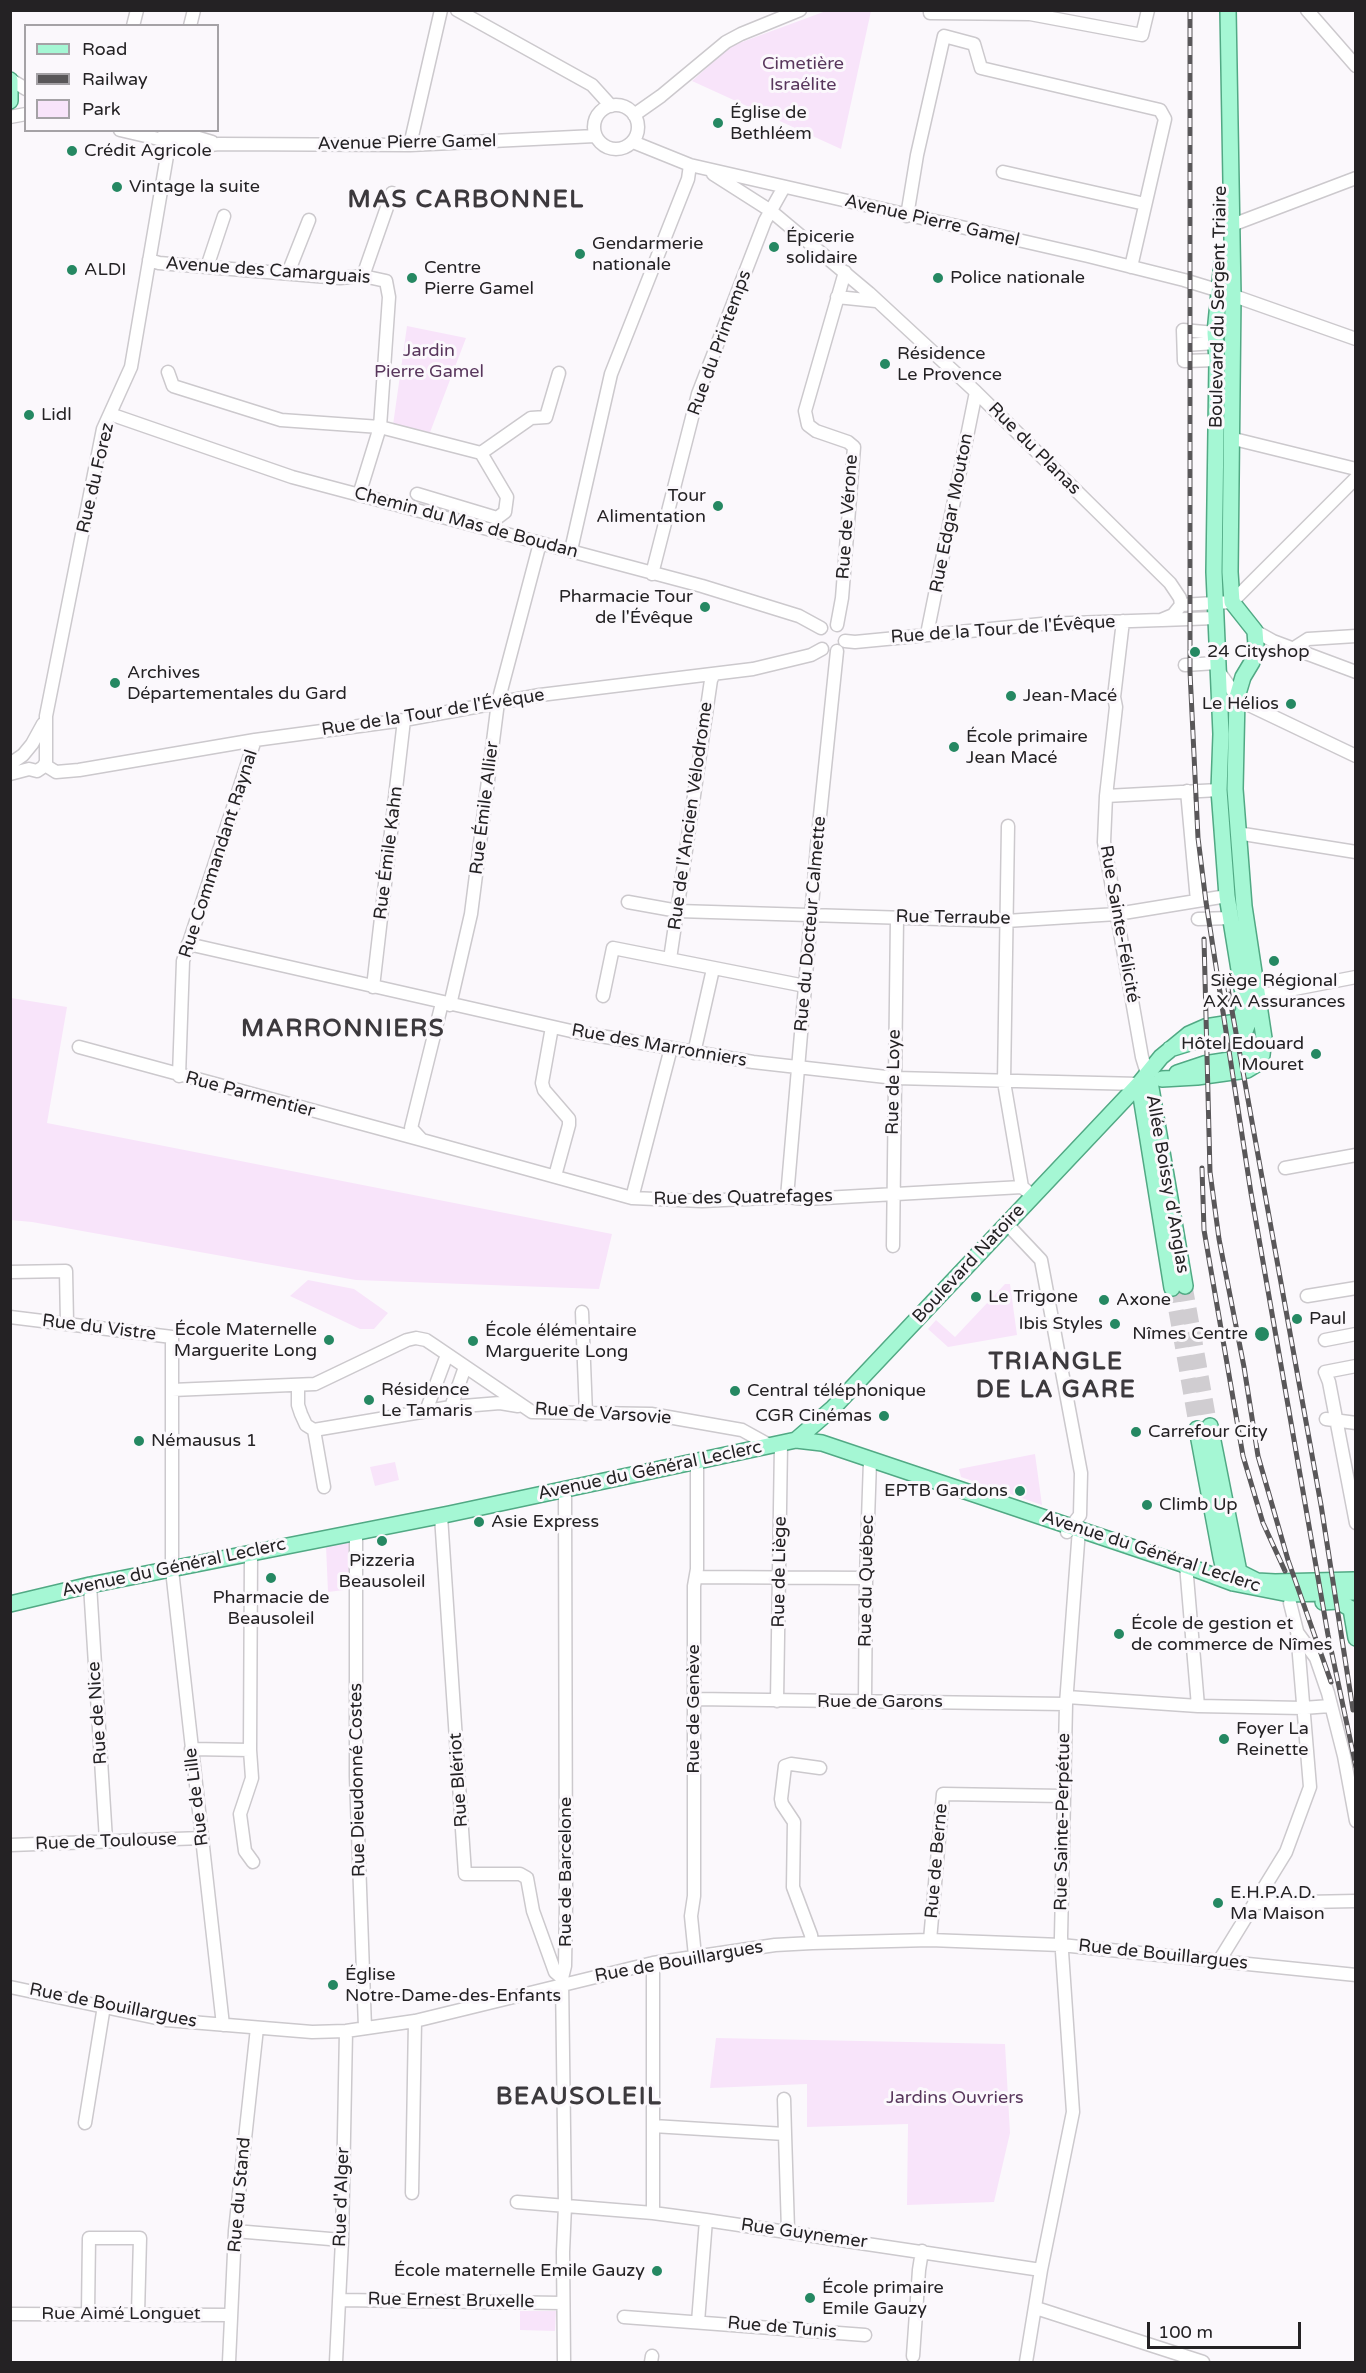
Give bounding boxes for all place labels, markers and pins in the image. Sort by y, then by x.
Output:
place label: Église de Bethléem [730,102,812,144]
marker: Église de Bethléem [711,116,725,130]
place label: Crédit Agricole [84,140,212,162]
marker: Crédit Agricole [65,144,79,158]
place label: Vintage la suite [129,176,260,198]
marker: Vintage la suite [110,180,124,194]
place label: Épicerie solidaire [786,226,857,268]
place label: Gendarmerie nationale [592,233,703,276]
marker: Épicerie solidaire [767,240,781,254]
marker: Gendarmerie nationale [573,247,587,261]
place label: Centre Pierre Gamel [424,257,534,300]
place label: ALDI [84,259,126,281]
marker: ALDI [65,263,79,277]
place label: Police nationale [950,267,1085,289]
marker: Centre Pierre Gamel [405,271,419,285]
marker: Police nationale [931,271,945,285]
place label: Résidence Le Provence [897,343,1002,386]
marker: Résidence Le Provence [878,357,892,371]
place label: Lidl [41,404,72,426]
marker: Lidl [22,408,36,422]
place label: Tour Alimentation [596,485,706,528]
marker: Tour Alimentation [711,499,725,513]
place label: Pharmacie Tour de l'Évêque [559,586,693,628]
marker: Pharmacie Tour de l'Évêque [698,600,712,614]
place label: 24 Cityshop [1207,641,1310,663]
marker: 24 Cityshop [1188,645,1202,659]
place label: Archives Départementales du Gard [127,662,347,704]
marker: Archives Départementales du Gard [108,676,122,690]
place label: Jean-Macé [1023,685,1117,707]
marker: Jean-Macé [1004,689,1018,703]
place label: Le Hélios [1202,693,1279,715]
marker: Le Hélios [1284,697,1298,711]
place label: École primaire Jean Macé [966,726,1088,768]
marker: École primaire Jean Macé [947,740,961,754]
marker: Siège Régional AXA Assurances [1267,954,1281,968]
place label: Siège Régional AXA Assurances [1203,970,1345,1012]
place label: Hôtel Edouard Mouret [1181,1033,1304,1076]
marker: Hôtel Edouard Mouret [1309,1047,1323,1061]
place label: Le Trigone [988,1286,1078,1308]
place label: Axone [1116,1289,1171,1311]
marker: Le Trigone [969,1290,983,1304]
marker: Axone [1097,1293,1111,1307]
place label: Paul [1309,1308,1346,1330]
marker: Paul [1290,1312,1304,1326]
place label: Ibis Styles [1018,1313,1103,1335]
marker: Ibis Styles [1108,1317,1122,1331]
place label: École Maternelle Marguerite Long [174,1319,317,1362]
place label: École élémentaire Marguerite Long [485,1320,637,1362]
place label: Nîmes Centre [1132,1323,1248,1345]
marker: Nîmes Centre [1253,1325,1271,1343]
marker: École Maternelle Marguerite Long [322,1333,336,1347]
marker: École élémentaire Marguerite Long [466,1334,480,1348]
place label: Résidence Le Tamaris [381,1379,473,1422]
place label: Central téléphonique [747,1380,926,1402]
marker: Central téléphonique [728,1384,742,1398]
marker: Résidence Le Tamaris [362,1393,376,1407]
place label: CGR Cinémas [755,1405,872,1427]
marker: CGR Cinémas [877,1409,891,1423]
place label: Carrefour City [1148,1421,1268,1443]
marker: Carrefour City [1129,1425,1143,1439]
place label: Némausus 1 [151,1430,257,1452]
marker: Némausus 1 [132,1434,146,1448]
place label: EPTB Gardons [884,1480,1008,1502]
marker: EPTB Gardons [1013,1484,1027,1498]
place label: Climb Up [1159,1494,1238,1516]
marker: Climb Up [1140,1498,1154,1512]
place label: Asie Express [491,1511,599,1533]
marker: Asie Express [472,1515,486,1529]
marker: Pizzeria Beausoleil [375,1534,389,1548]
place label: Pizzeria Beausoleil [339,1550,425,1592]
marker: Pharmacie de Beausoleil [264,1571,278,1585]
place label: Pharmacie de Beausoleil [212,1587,330,1630]
place label: École de gestion et de commerce de Nîmes [1131,1613,1332,1656]
marker: École de gestion et de commerce de Nîmes [1112,1627,1126,1641]
place label: Foyer La Reinette [1236,1718,1309,1760]
marker: Foyer La Reinette [1217,1732,1231,1746]
place label: E.H.P.A.D. Ma Maison [1230,1882,1325,1924]
marker: E.H.P.A.D. Ma Maison [1211,1896,1225,1910]
place label: Église Notre-Dame-des-Enfants [345,1964,561,2006]
marker: Église Notre-Dame-des-Enfants [326,1978,340,1992]
place label: École maternelle Emile Gauzy [394,2260,645,2282]
marker: École maternelle Emile Gauzy [650,2264,664,2278]
place label: École primaire Emile Gauzy [822,2277,944,2320]
marker: École primaire Emile Gauzy [803,2291,817,2305]

